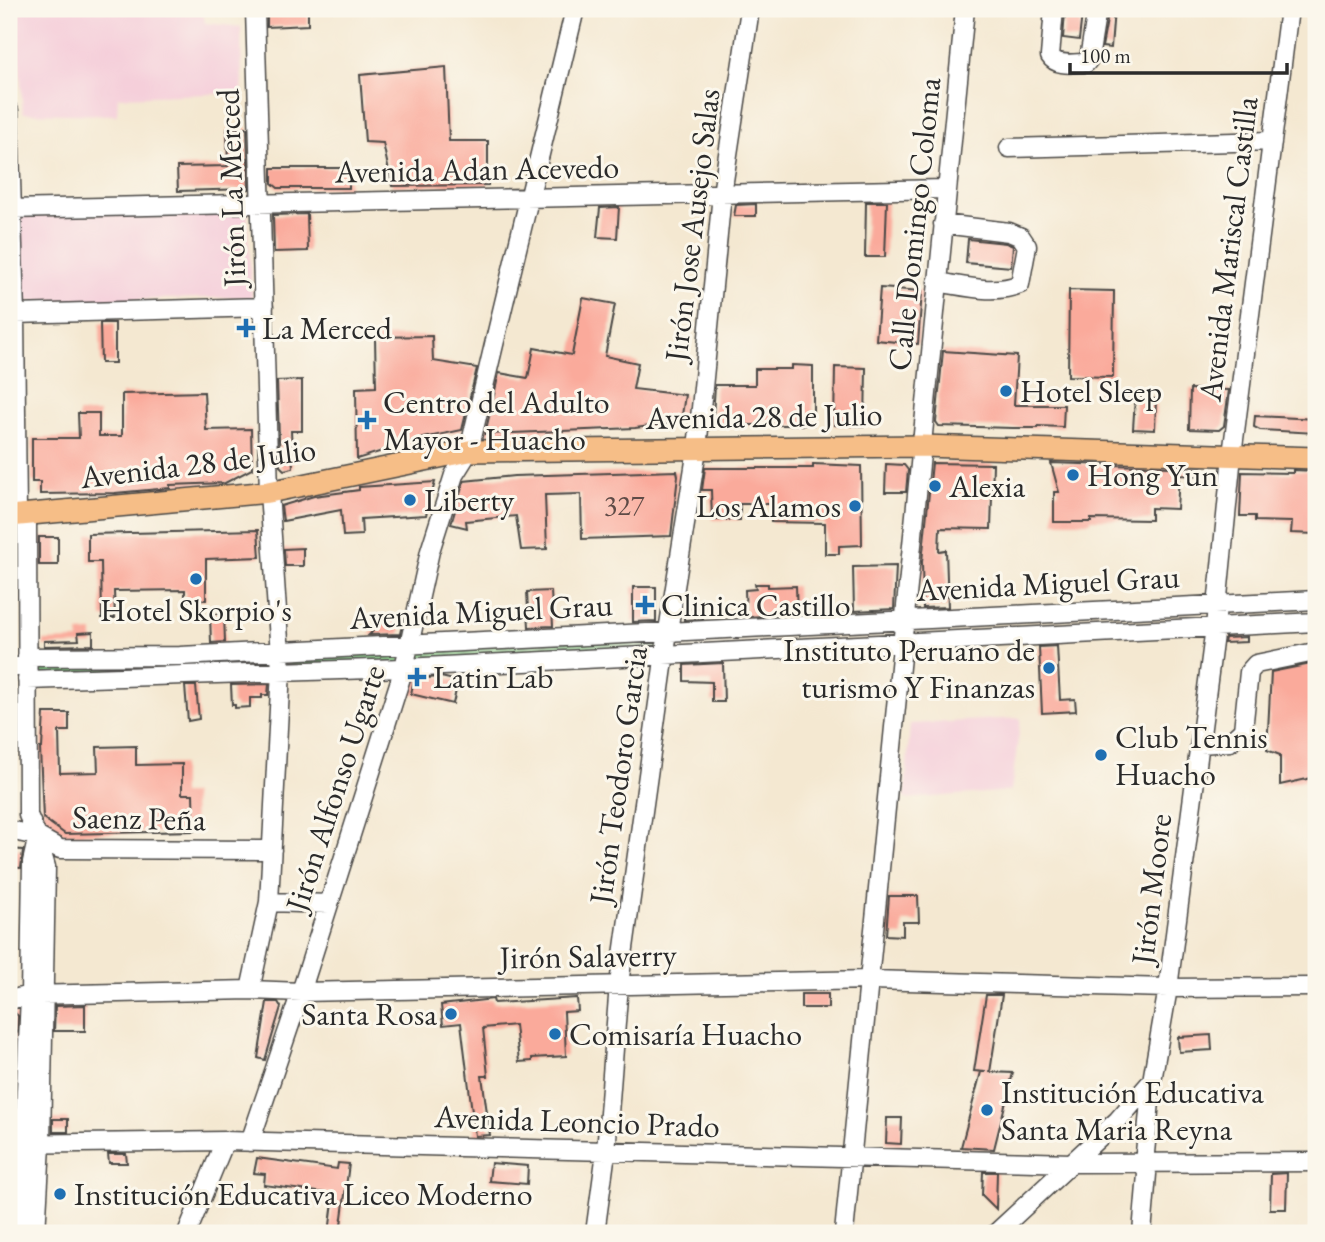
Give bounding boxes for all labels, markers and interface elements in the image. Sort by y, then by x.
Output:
scale bar [1070,32,1286,76]
text: 100 m [1080,42,1131,69]
street label: Calle Domingo Coloma [878,75,950,373]
street label: Jirón Jose Ausejo Salas [654,86,730,367]
street label: Jirón La Merced [207,87,256,291]
street label: Avenida Mariscal Castilla [1188,94,1268,405]
street label: Avenida Adan Acevedo [333,146,620,192]
place label: La Merced [262,307,393,349]
marker: La Merced [236,318,256,338]
place label: Hotel Sleep [1020,370,1162,412]
place label: Centro del Adulto Mayor - Huacho [383,381,610,460]
marker: Hotel Sleep [998,383,1014,399]
street label: Avenida 28 de Julio [644,393,883,439]
marker: Centro del Adulto Mayor - Huacho [357,410,377,430]
street label: Avenida 28 de Julio [77,428,318,498]
place label: Hong Yun [1087,454,1218,496]
place label: Alexia [948,465,1025,507]
marker: Hong Yun [1065,467,1081,483]
marker: Alexia [927,478,943,494]
place label: Liberty [424,479,515,521]
place label: Los Alamos [696,485,841,527]
house number: 327 [604,487,645,523]
marker: Liberty [402,492,418,508]
marker: Los Alamos [847,498,863,514]
street label: Avenida Miguel Grau [914,555,1181,611]
marker: Hotel Skorpio's [188,571,204,587]
street label: Avenida Miguel Grau [347,583,614,639]
place label: Clinica Castillo [661,584,851,626]
place label: Hotel Skorpio's [100,589,292,631]
marker: Clinica Castillo [635,595,655,615]
place label: Instituto Peruano de turismo Y Finanzas [783,629,1035,708]
street label: Jirón Teodoro Garcia [579,643,657,910]
place label: Latin Lab [433,656,554,698]
street label: Jirón Alfonso Ugarte [274,660,395,919]
marker: Instituto Peruano de turismo Y Finanzas [1041,660,1057,676]
marker: Latin Lab [407,667,427,687]
place label: Club Tennis Huacho [1115,716,1268,795]
marker: Club Tennis Huacho [1093,747,1109,763]
street label: Saenz Peña [72,796,206,840]
street label: Jirón Moore [1121,811,1181,970]
street label: Jirón Salaverry [496,933,678,979]
place label: Santa Rosa [301,993,437,1035]
marker: Santa Rosa [443,1006,459,1022]
place label: Comisaría Huacho [569,1013,802,1055]
marker: Comisaría Huacho [547,1026,563,1042]
place label: Institución Educativa Santa Maria Reyna [1001,1071,1264,1150]
street label: Avenida Leoncio Prado [433,1095,720,1147]
marker: Institución Educativa Santa Maria Reyna [979,1102,995,1118]
place label: Institución Educativa Liceo Moderno [74,1173,533,1215]
marker: Institución Educativa Liceo Moderno [52,1186,68,1202]

